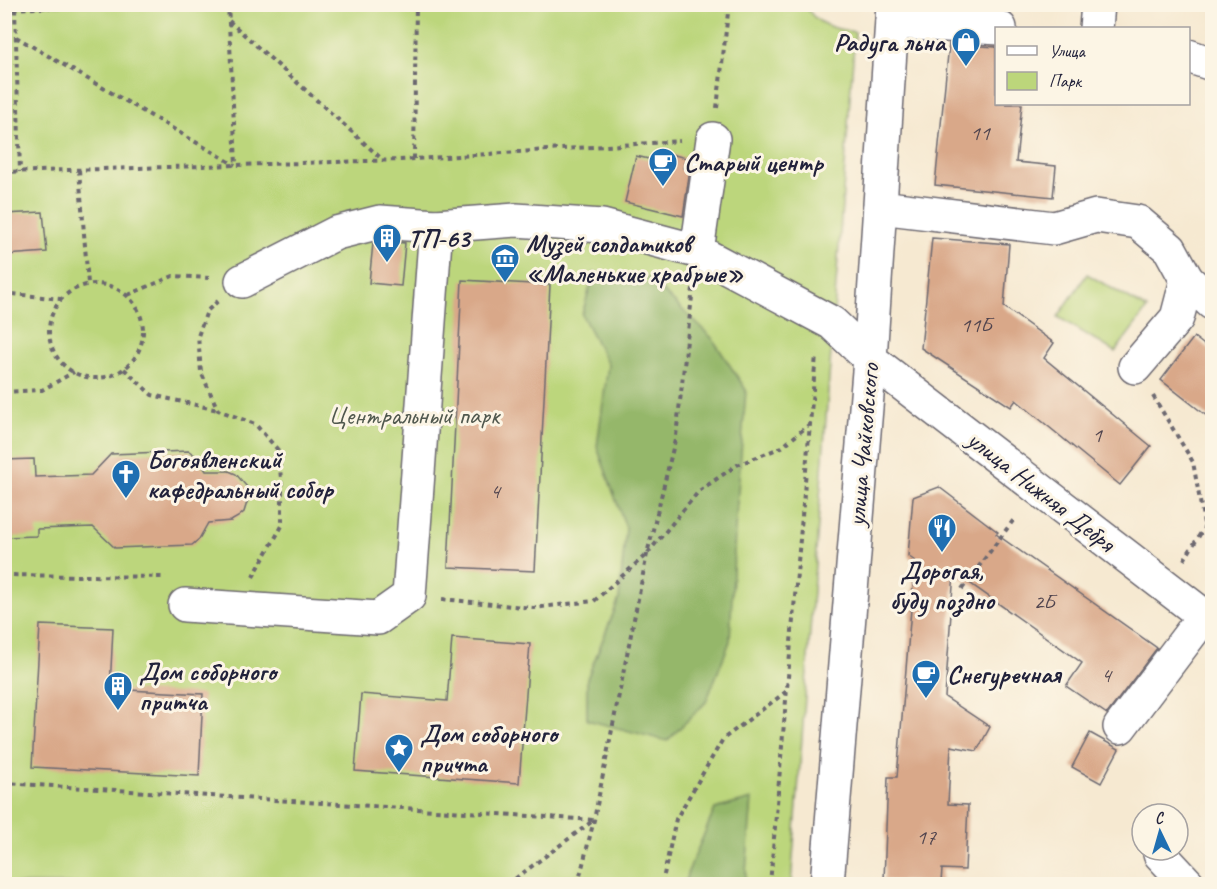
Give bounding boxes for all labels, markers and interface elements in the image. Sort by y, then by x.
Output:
place label: Радуга льна [834,26,947,59]
shop icon: Радуга льна [950,26,982,68]
legend [995,27,1190,105]
text: Улица [1049,40,1086,62]
text: Парк [1049,70,1083,92]
house number: 11 [970,119,991,147]
cafe icon: Старый центр [647,146,679,188]
place label: Старый центр [684,146,825,179]
building icon: ТП-63 [371,222,403,264]
place label: ТП-63 [408,222,472,255]
place label: Музей солдатиков «Маленькие храбрые» [526,227,744,290]
museum icon: Музей солдатиков «Маленькие храбрые» [489,242,521,284]
house number: 11Б [961,311,995,339]
street label: улица Чайковского [839,360,887,530]
park label: Центральный парк [329,399,501,432]
house number: 1 [1092,421,1103,449]
street label: улица Нижняя Дебря [959,422,1123,560]
place label: Богоявленский кафедральный собор [147,443,335,506]
church icon: Богоявленский кафедральный собор [110,458,142,500]
house number: 4 [490,477,502,505]
restaurant icon: Дорогая, буду поздно [926,512,958,554]
place label: Дорогая, буду поздно [890,554,995,617]
house number: 2Б [1033,588,1058,616]
place label: Дом соборного притча [139,655,279,718]
cafe icon: Снегуречная [910,658,942,700]
place label: Снегуречная [947,658,1063,691]
house number: 4 [1101,661,1113,689]
building icon: Дом соборного притча [102,670,134,712]
place label: Дом соборного причта [420,717,560,780]
place icon: Дом соборного причта [383,732,415,774]
north arrow [1130,802,1190,862]
text: С [1154,808,1166,828]
house number: 17 [916,823,937,851]

